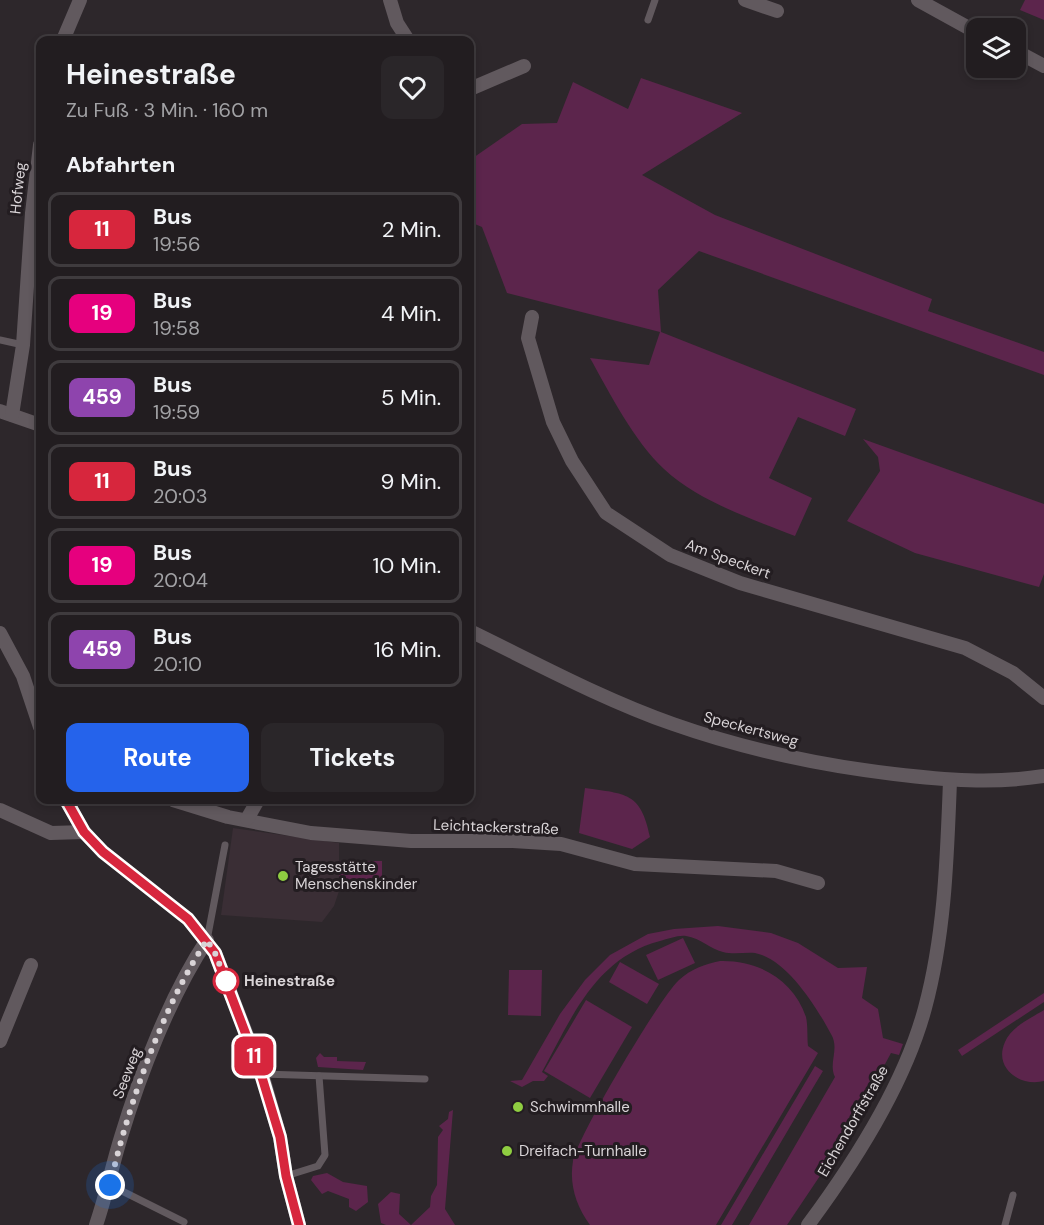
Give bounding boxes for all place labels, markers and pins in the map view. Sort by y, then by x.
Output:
place label: Tagesstätte Menschenskinder [295,857,418,894]
marker: Tagesstätte Menschenskinder [276,869,290,883]
marker: Heinestraße [213,968,239,994]
place label: Heinestraße [244,971,335,991]
place label: Schwimmhalle [530,1097,630,1117]
marker: Schwimmhalle [511,1100,525,1114]
place label: Dreifach-Turnhalle [519,1141,647,1161]
marker: Dreifach-Turnhalle [500,1144,514,1158]

